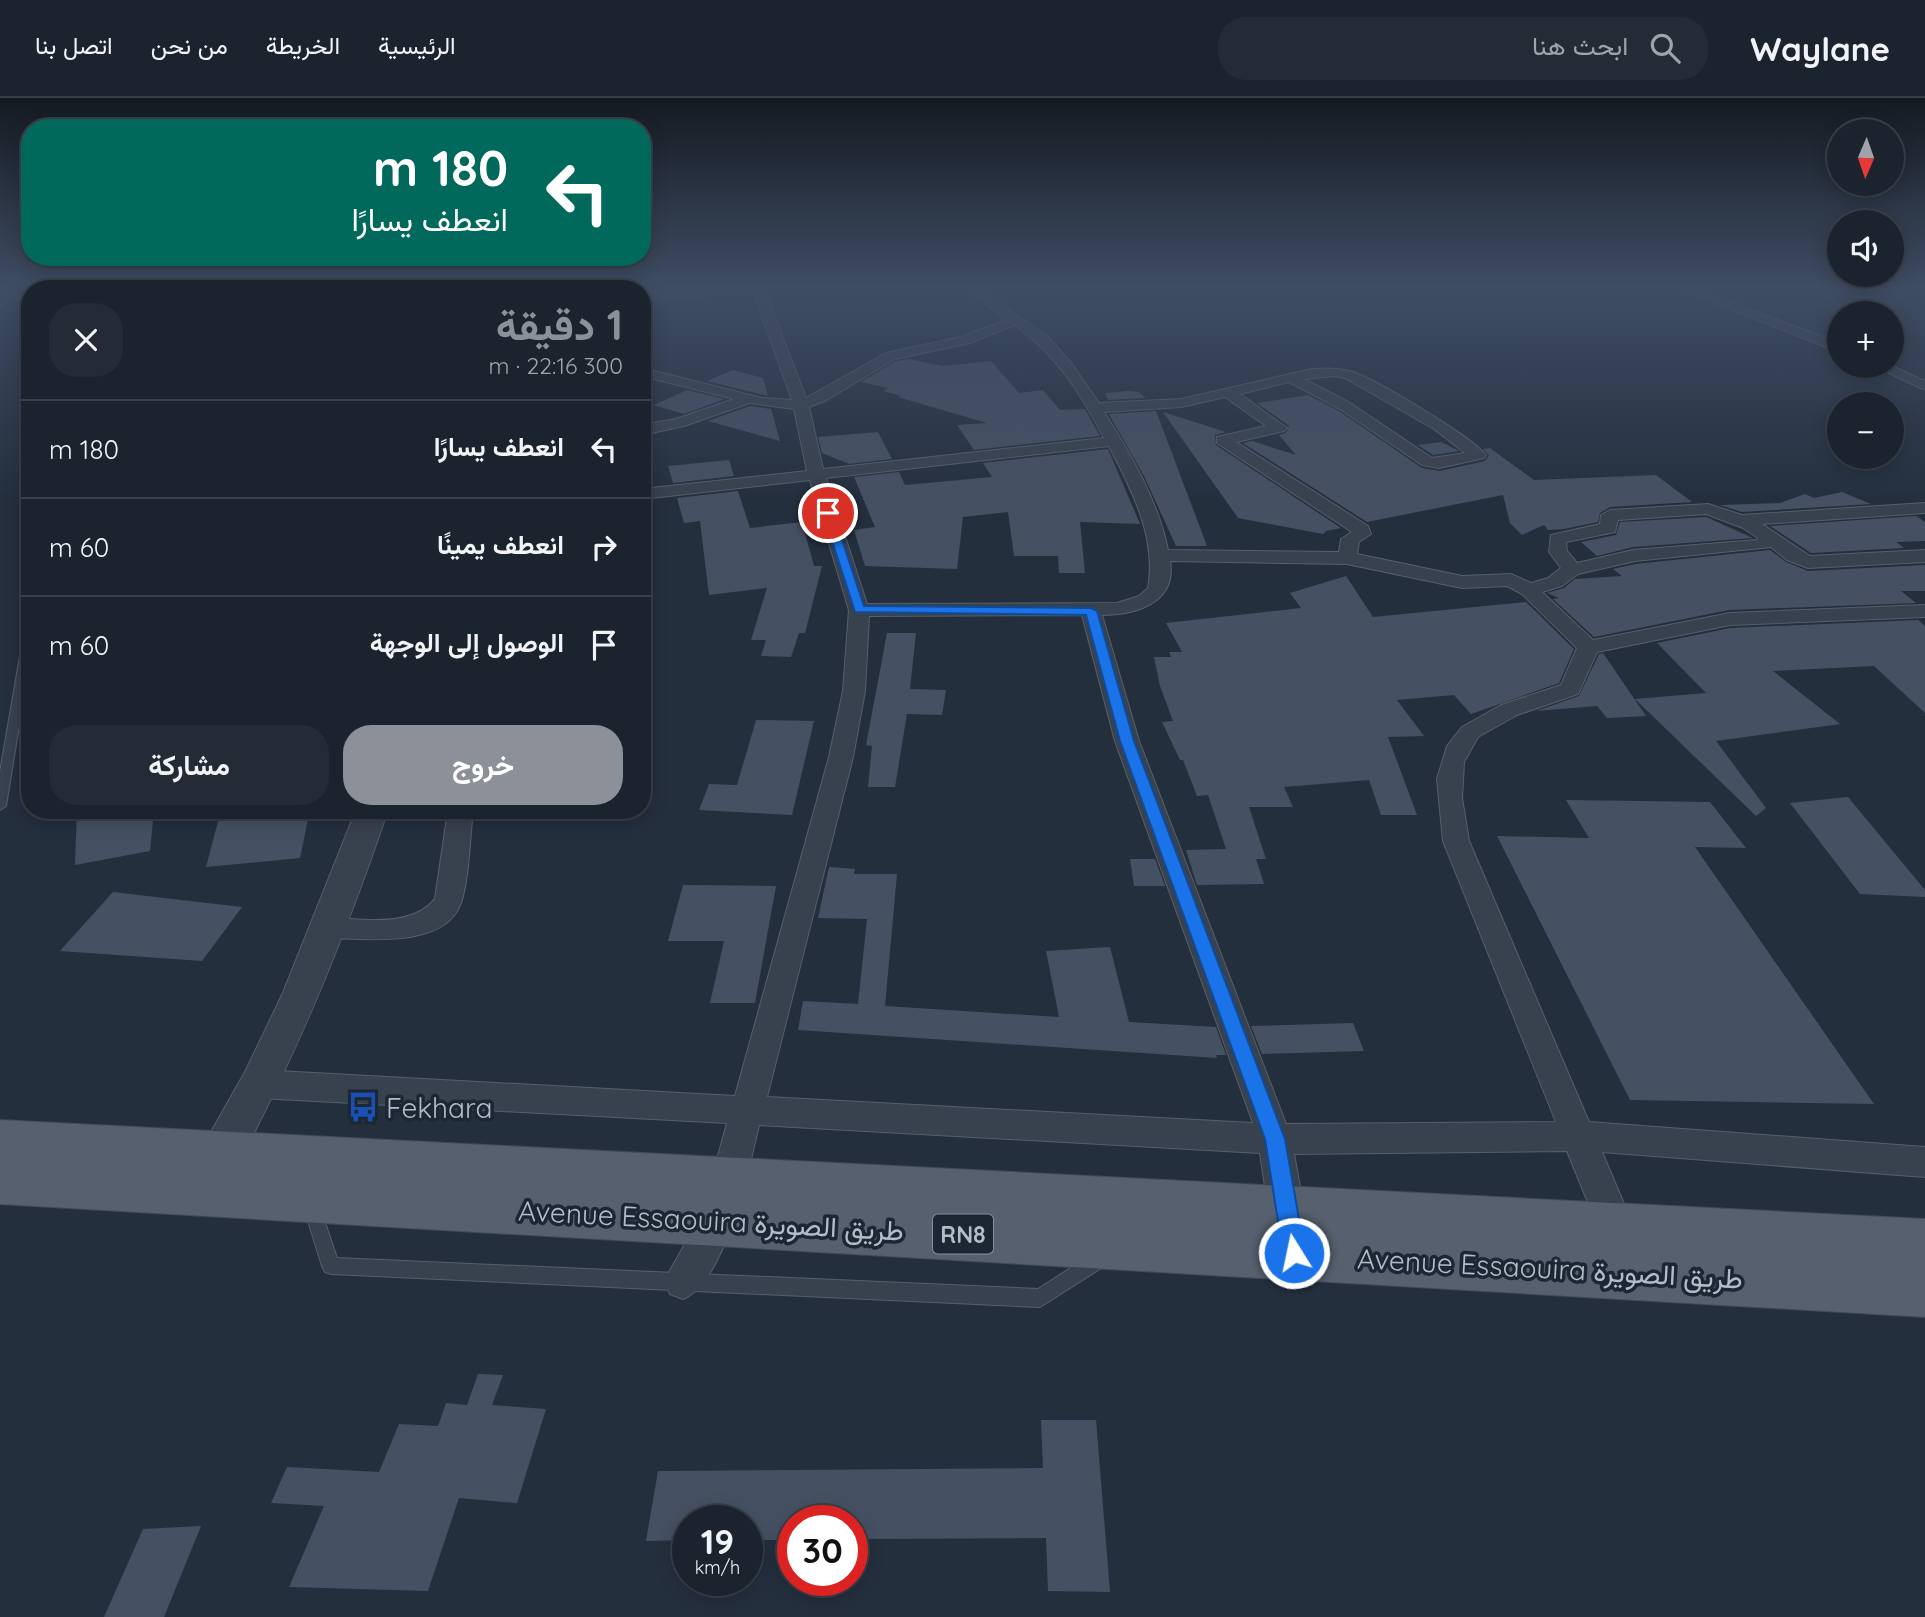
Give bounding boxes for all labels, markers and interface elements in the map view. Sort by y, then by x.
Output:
search box [1218,17,1708,80]
text: Waylane [1750,28,1890,69]
text: ابحث هنا [1532,29,1628,62]
icon: search [1646,29,1684,67]
text: اتصل بنا [35,30,113,60]
text: من نحن [151,30,228,60]
text: الخريطة [266,30,340,60]
text: الرئيسية [378,30,456,60]
north arrow [1827,119,1904,196]
map controls [1827,119,1904,469]
text: 180 m [373,137,508,198]
icon: left [532,147,623,238]
text: انعطف يسارًا [352,199,508,239]
button: sound [1827,210,1904,287]
text: 1 دقيقة [496,298,623,351]
button: + [1827,301,1904,378]
button: close [49,303,123,377]
text: 300 m · 22:16 [489,351,623,380]
button: − [1827,392,1904,469]
text: انعطف يسارًا [434,430,564,463]
icon: left [585,430,623,468]
text: 180 m [49,433,119,466]
pin [798,483,858,543]
icon: arrive [809,494,847,532]
text: انعطف يمينًا [437,528,564,561]
icon: right [585,528,623,566]
text: 60 m [49,531,109,564]
text: الوصول إلى الوجهة [370,626,564,659]
icon: arrive [585,626,623,664]
text: 60 m [49,629,109,662]
button: مشاركة [49,725,329,805]
button: خروج [343,725,623,805]
bus stop icon: Fekhara [346,1090,380,1124]
place label: Fekhara [386,1090,492,1125]
street label: Avenue Essaouira طريق الصويرة [517,1192,905,1249]
road number: RN8 [933,1214,993,1254]
position arrow [1257,1216,1331,1290]
street label: Avenue Essaouira طريق الصويرة [1356,1240,1744,1297]
speed limit sign: 30 [777,1505,868,1596]
text: 19 [701,1519,734,1563]
text: km/h [695,1556,740,1579]

